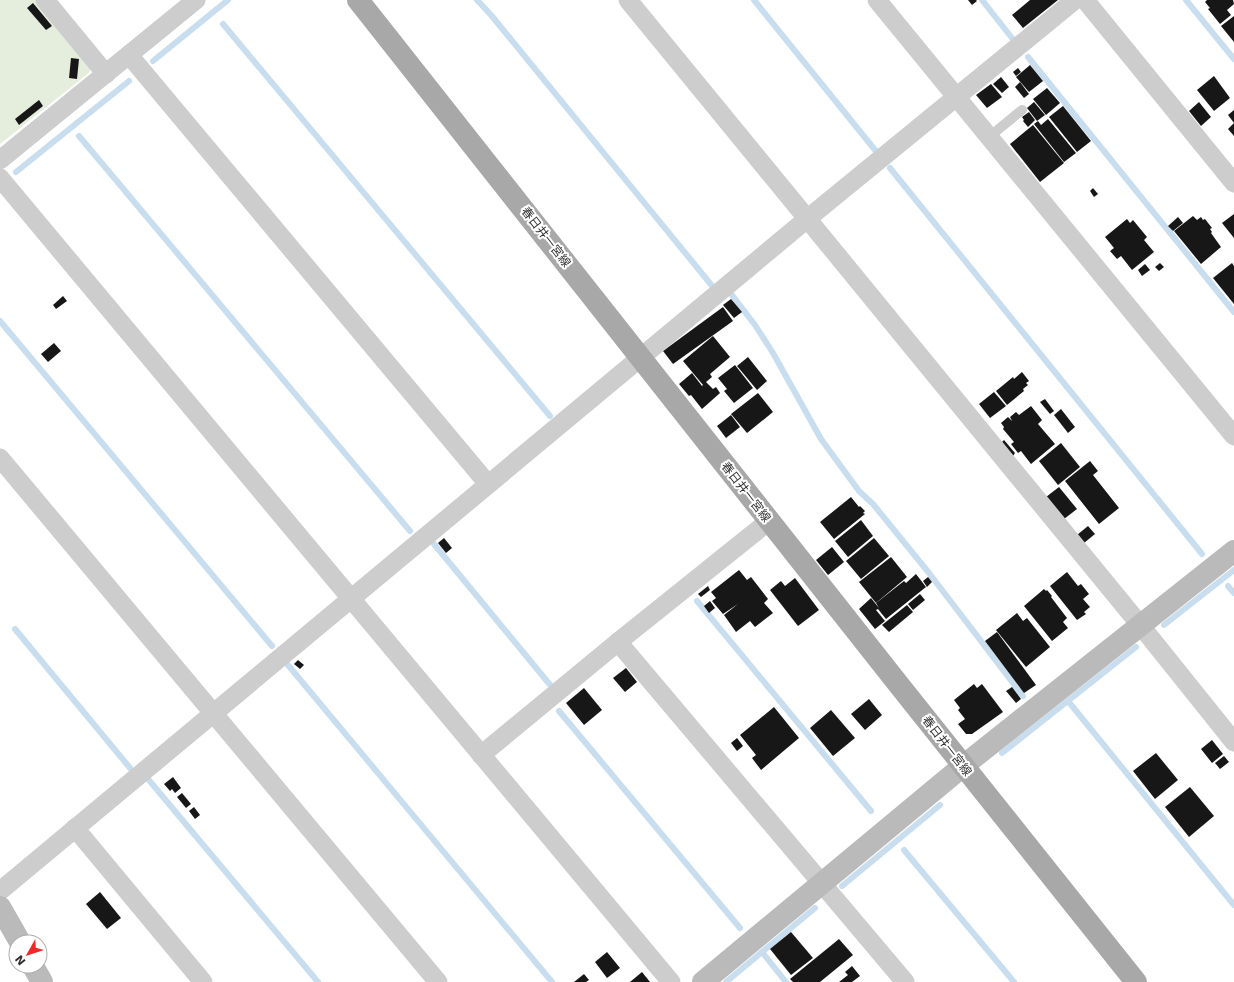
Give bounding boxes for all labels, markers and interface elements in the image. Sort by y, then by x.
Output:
street label: 春日井一宮線 [518,204,574,270]
street label: 春日井一宮線 [718,459,774,525]
street label: 春日井一宮線 [919,713,975,779]
north arrow [8,934,48,974]
text: N [13,952,29,968]

